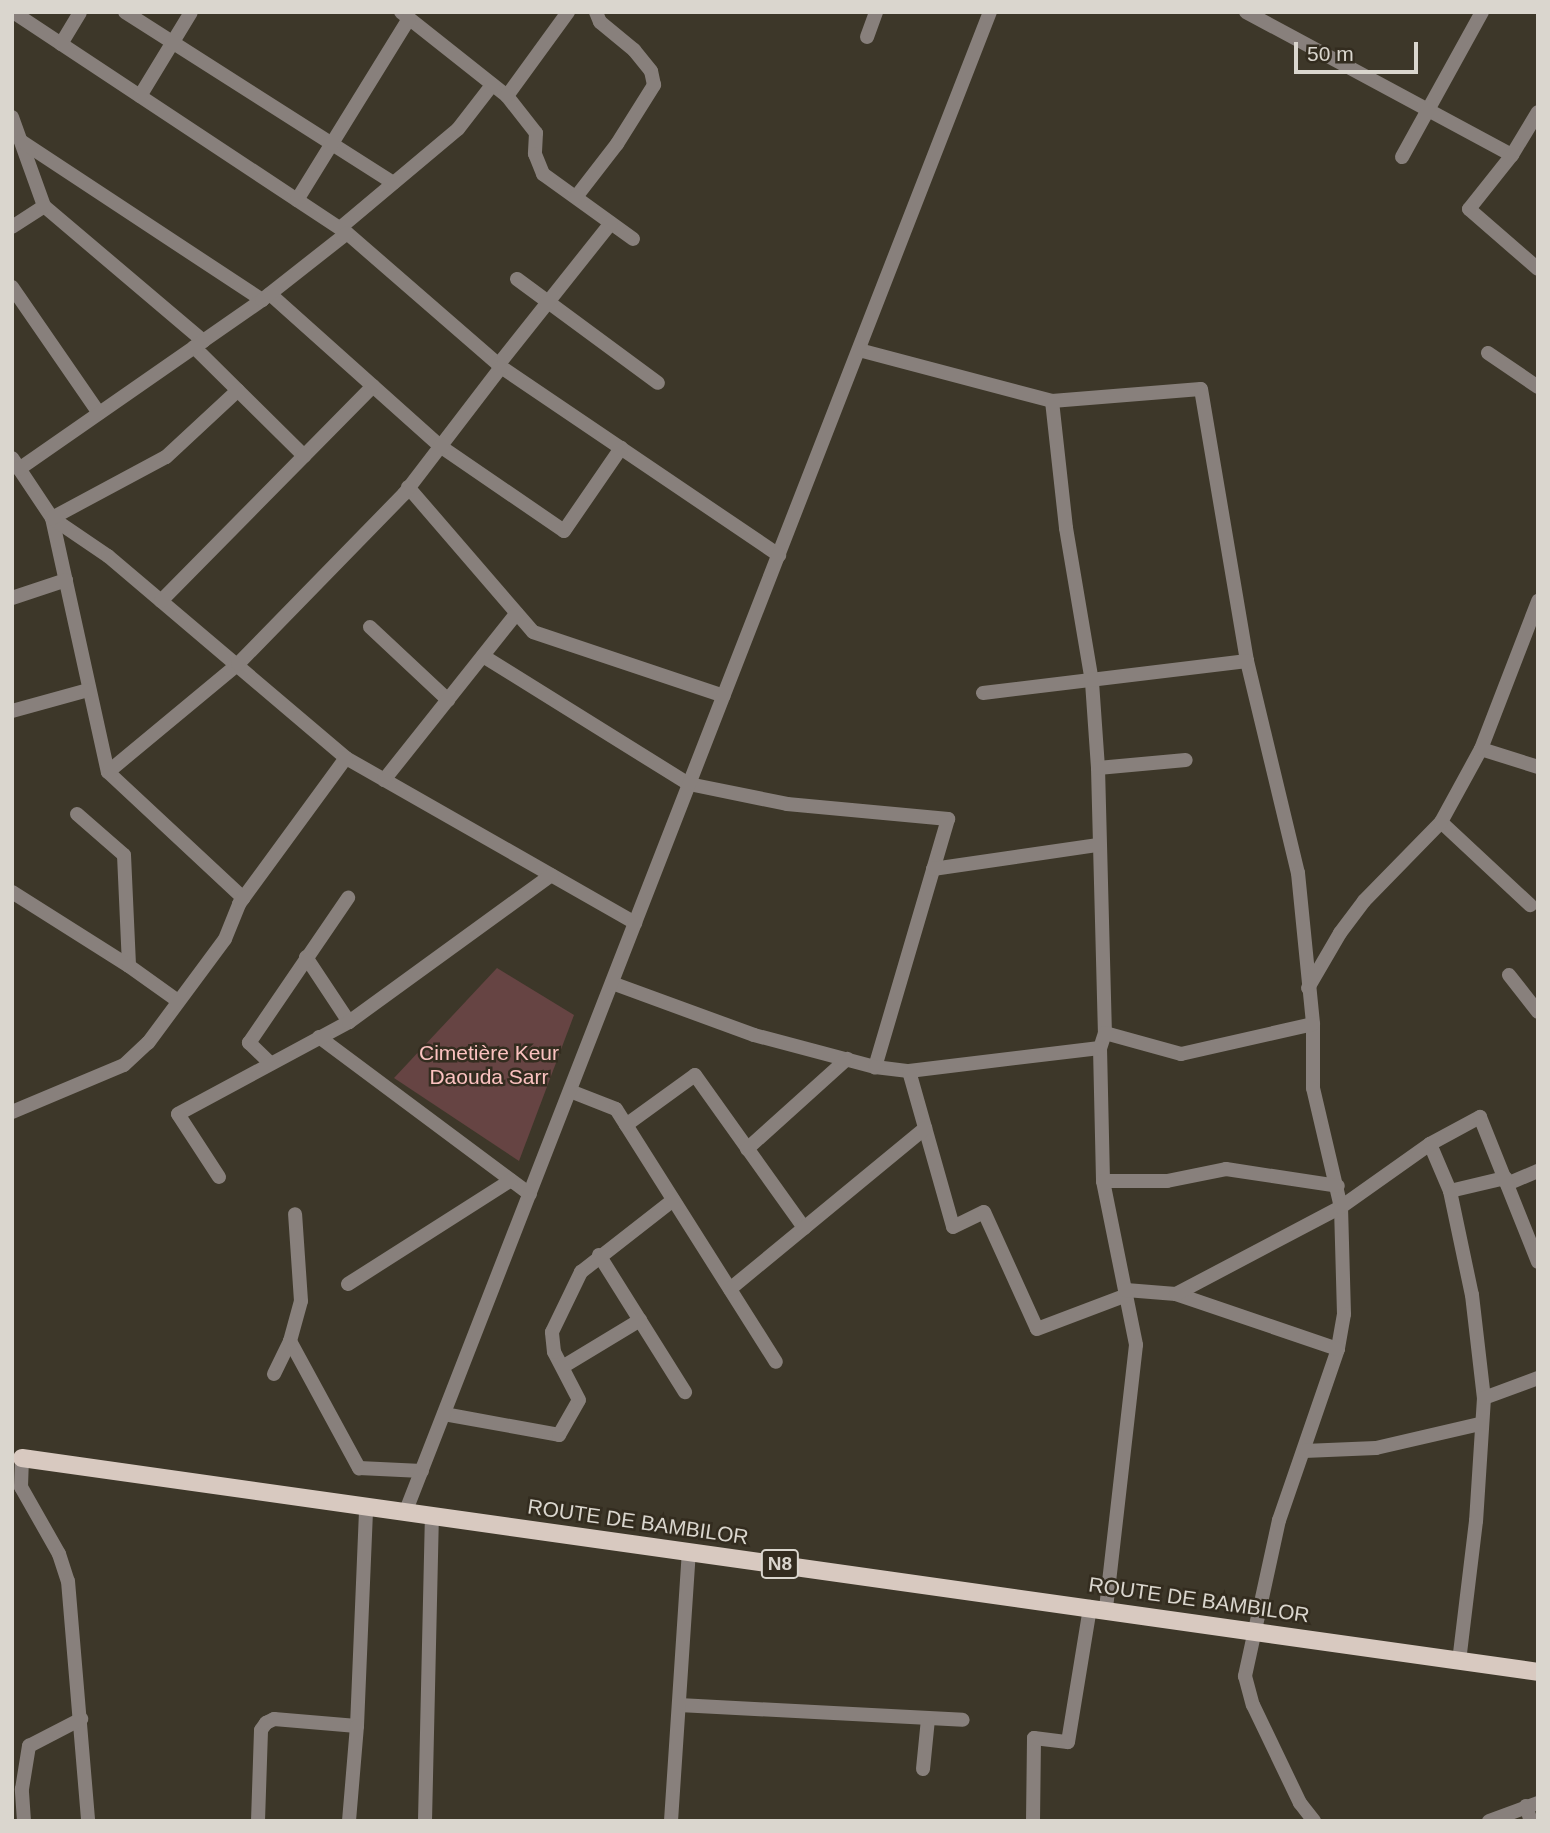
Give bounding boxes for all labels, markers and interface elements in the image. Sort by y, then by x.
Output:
scale bar [1298,28,1422,72]
text: 50 m [1307,42,1354,65]
park label: Cimetière Keur Daouda Sarr [419,1040,559,1090]
street label: ROUTE DE BAMBILOR [526,1494,750,1550]
road number: N8 [761,1548,799,1580]
street label: ROUTE DE BAMBILOR [1087,1572,1311,1628]

